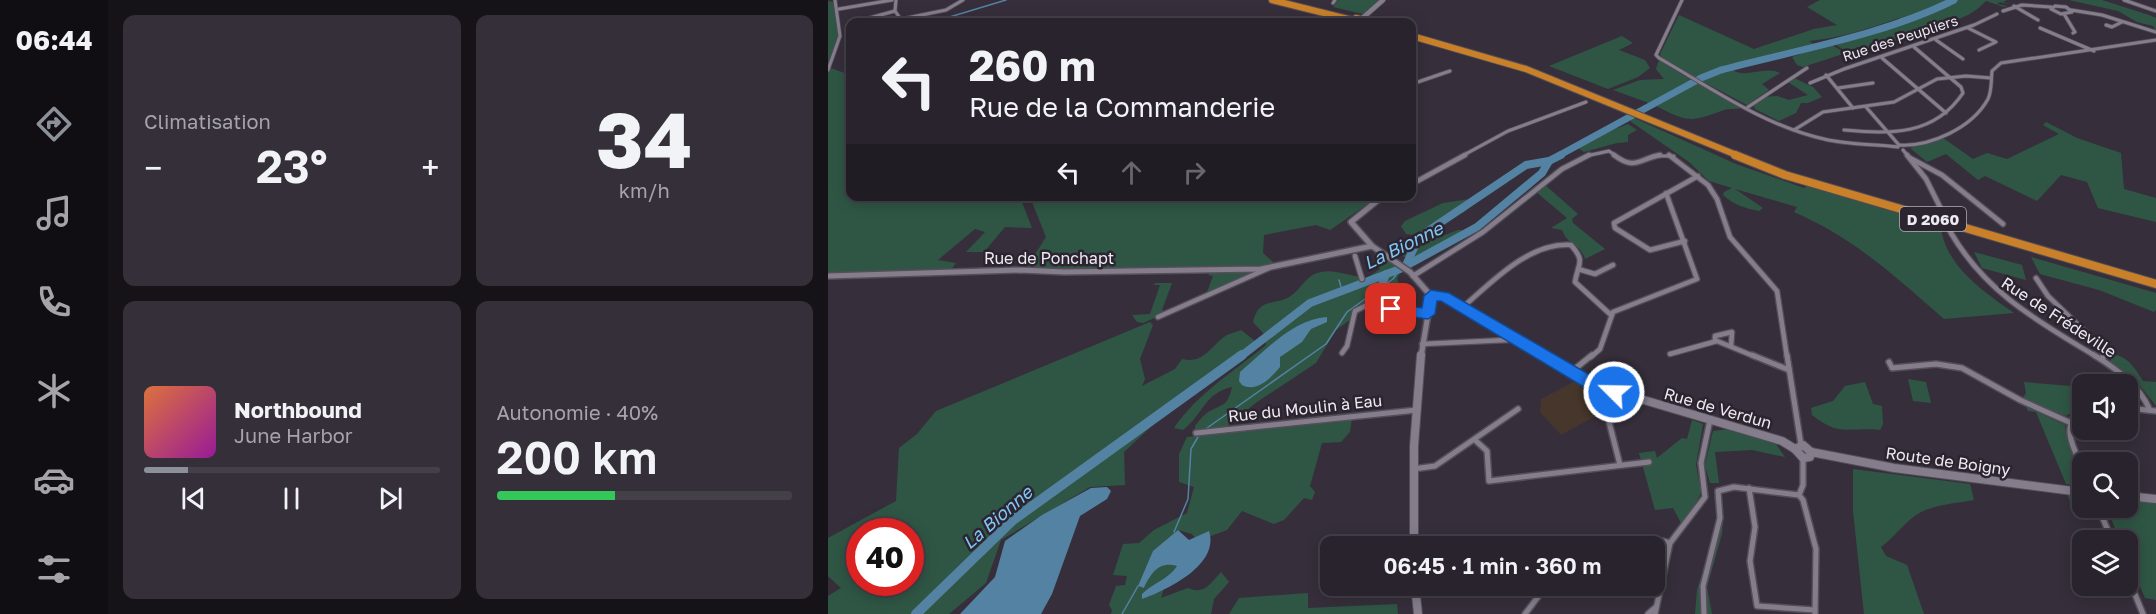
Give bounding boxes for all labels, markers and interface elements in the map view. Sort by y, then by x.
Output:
street label: Rue des Peupliers [1840,11,1960,65]
text: 06:44 [15,24,93,56]
text: 260 m [969,40,1096,90]
icon: left [870,42,948,120]
text: Rue de la Commanderie [969,91,1275,123]
text: 34 [596,92,692,185]
icon: directions [33,103,75,145]
text: Climatisation [144,109,271,133]
text: 23° [256,139,328,193]
text: − [144,148,162,187]
text: + [421,148,440,187]
icon: left [1052,156,1085,189]
icon: ahead [1115,156,1148,189]
icon: right [1178,156,1211,189]
text: km/h [619,178,670,202]
icon: music [33,192,75,234]
road number: D 2060 [1900,207,1966,231]
water label: La Bionne [1360,216,1448,274]
street label: Rue de Ponchapt [984,248,1114,268]
street label: Rue de Frédeville [1998,272,2120,362]
icon: phone [33,281,75,323]
pin [1365,283,1416,334]
icon: arrive [1374,292,1407,325]
position arrow [1582,360,1646,424]
icon: climate [33,370,75,412]
map controls [2072,374,2138,596]
button: sound [2072,374,2138,440]
street label: Rue de Verdun [1662,383,1774,433]
street label: Rue du Moulin à Eau [1227,390,1383,426]
text: Northbound [234,396,362,423]
text: Autonomie · 40% [497,400,658,424]
text: June Harbor [234,423,353,447]
text: 200 km [497,430,657,484]
street label: Route de Boigny [1884,442,2012,480]
button: search [2072,452,2138,518]
icon: car [33,459,75,501]
water label: La Bionne [958,480,1038,553]
icon: previous [177,482,210,515]
icon: pause [275,482,308,515]
icon: next [374,482,407,515]
speed limit sign: 40 [846,518,924,596]
button: layers [2072,530,2138,596]
icon: filters [33,548,75,590]
text: 06:45 · 1 min · 360 m [1383,552,1602,579]

